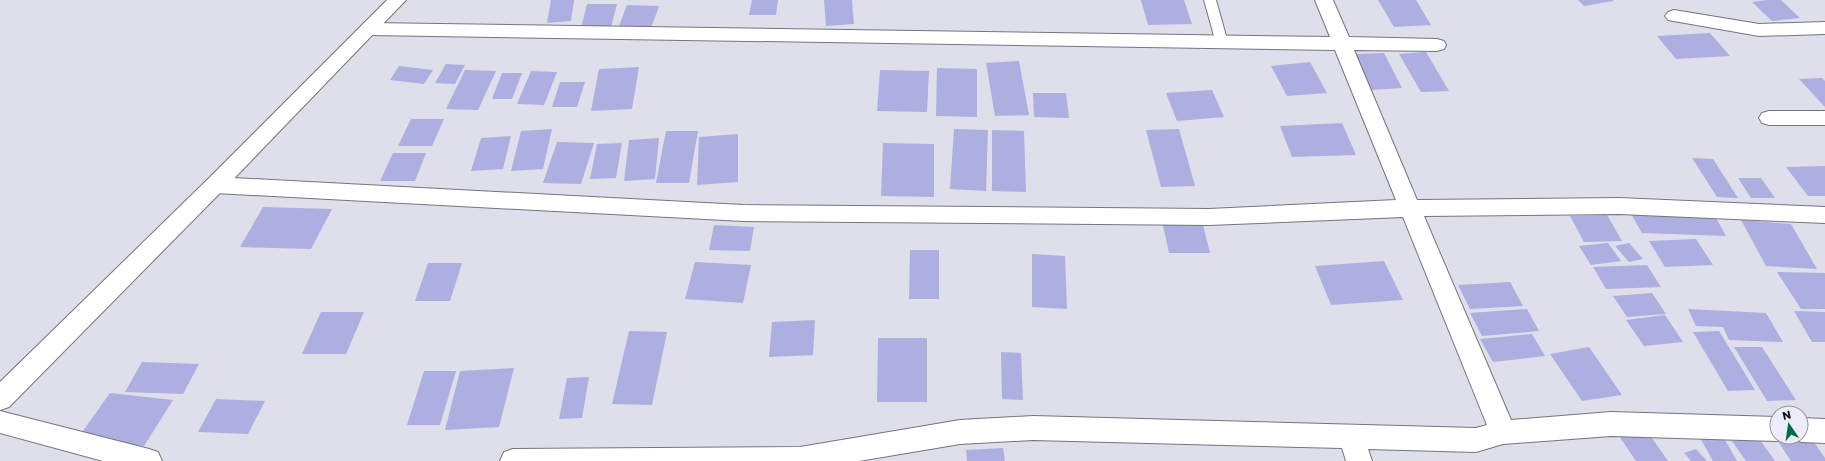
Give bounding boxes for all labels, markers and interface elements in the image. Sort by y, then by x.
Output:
north arrow [1769,405,1809,445]
text: N [1781,407,1793,424]

